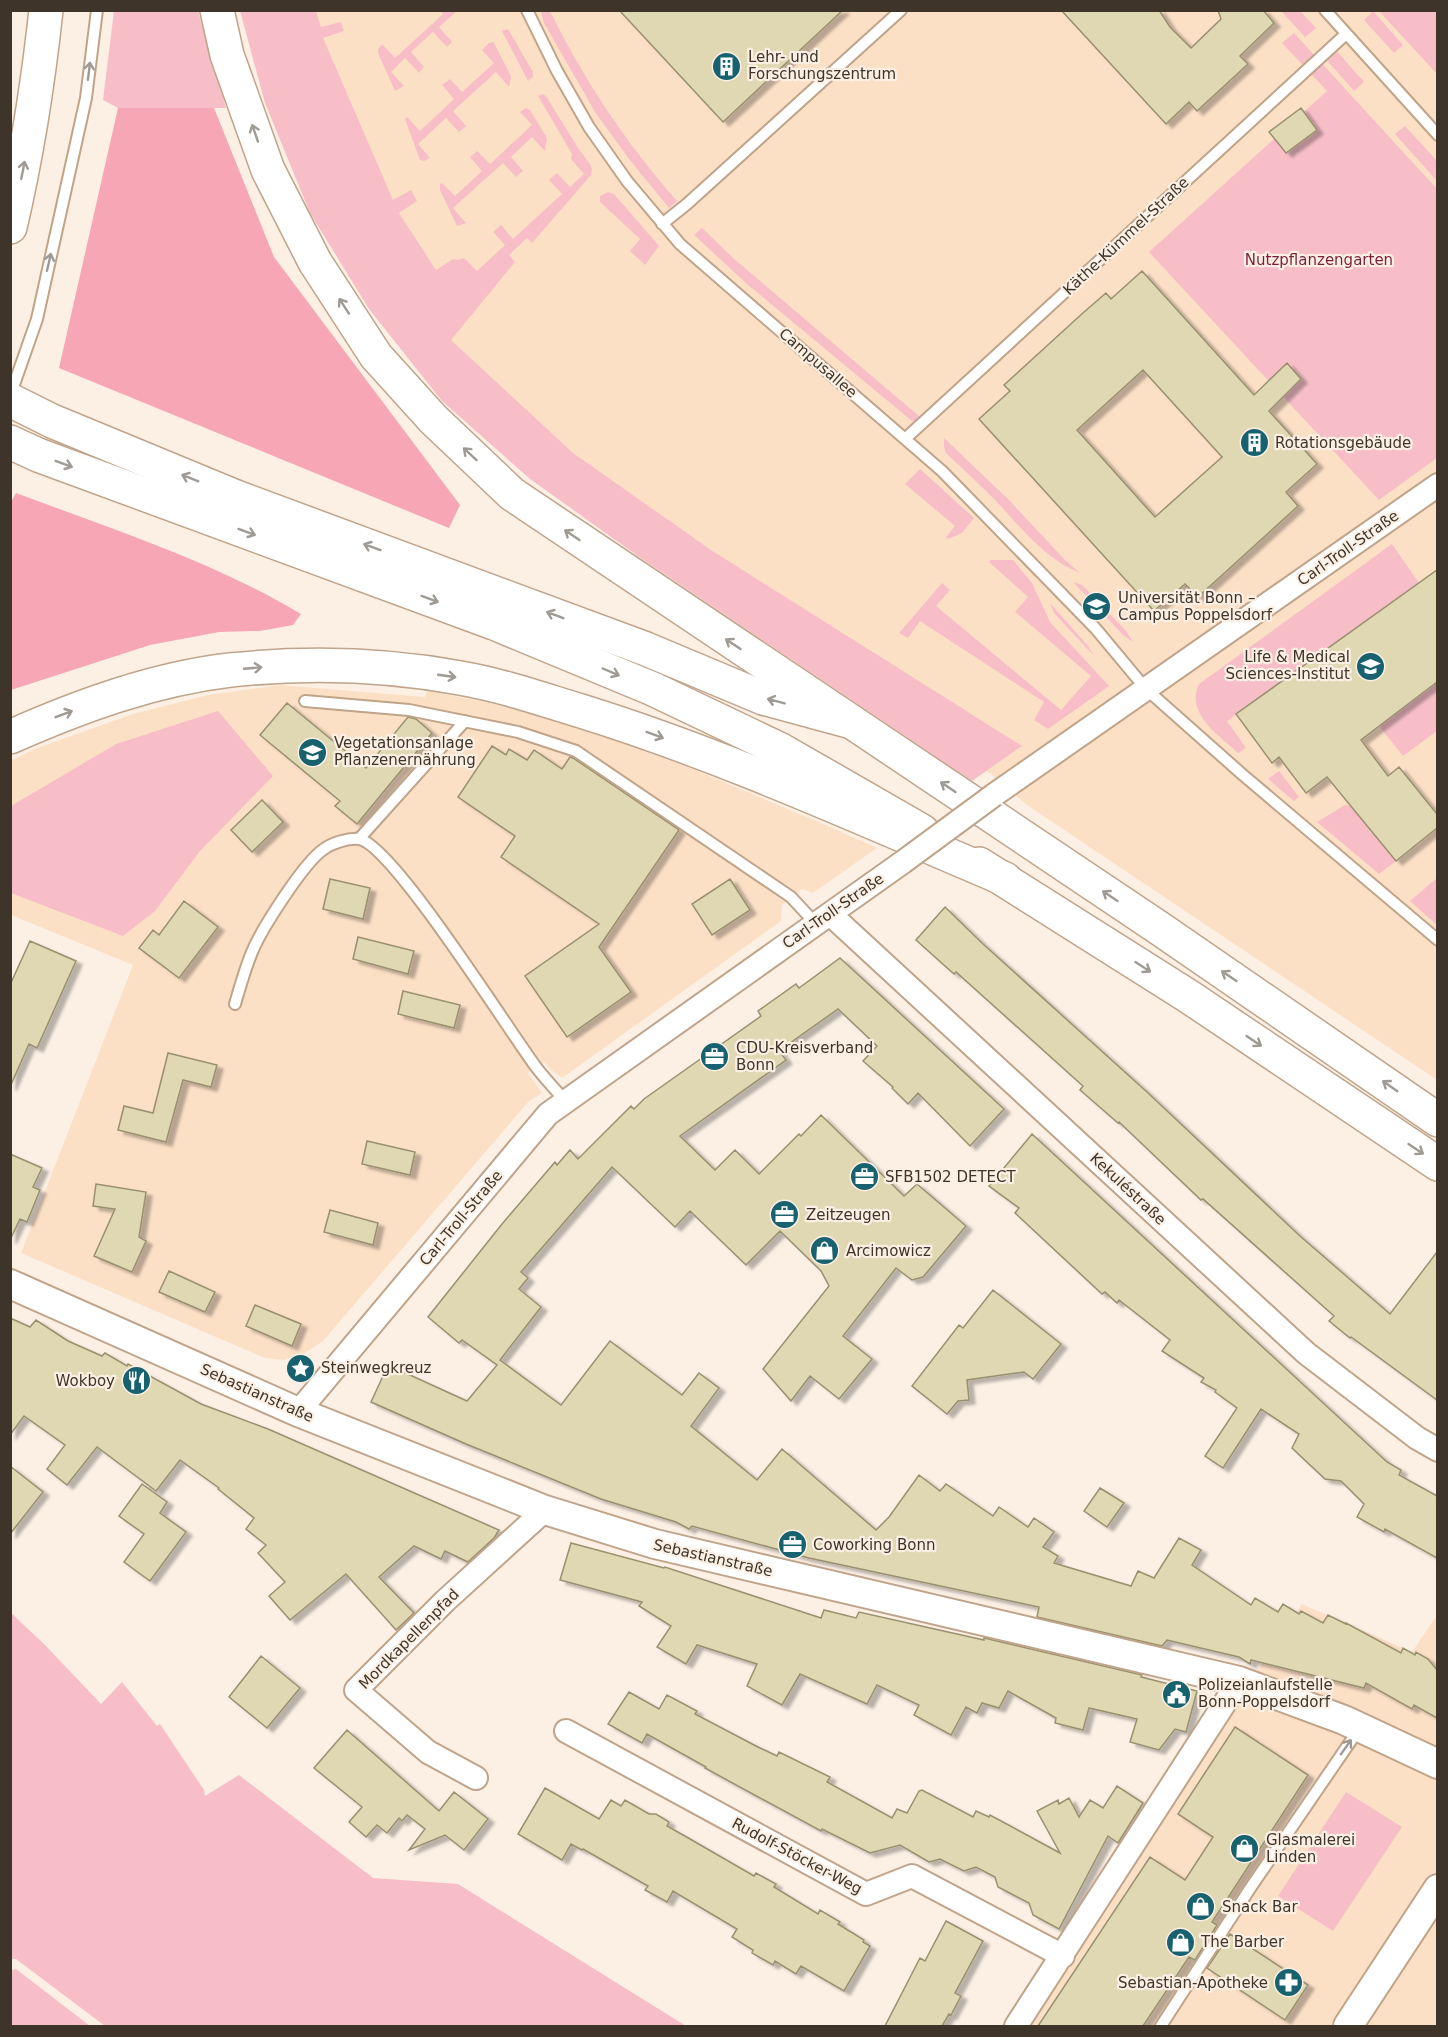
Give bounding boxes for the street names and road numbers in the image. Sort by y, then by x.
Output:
street label: Käthe-Kümmel-Straße [1060,173,1192,299]
street label: Campusallee [775,324,861,402]
street label: Carl-Troll-Straße [1294,506,1402,590]
street label: Carl-Troll-Straße [779,869,887,953]
street label: Kekuléstraße [1086,1149,1170,1229]
street label: Carl-Troll-Straße [416,1167,506,1269]
street label: Sebastianstraße [198,1360,316,1426]
street label: Sebastianstraße [652,1536,774,1580]
street label: Mordkapellenpfad [355,1585,463,1693]
street label: Rudolf-Stöcker-Weg [729,1814,865,1898]

